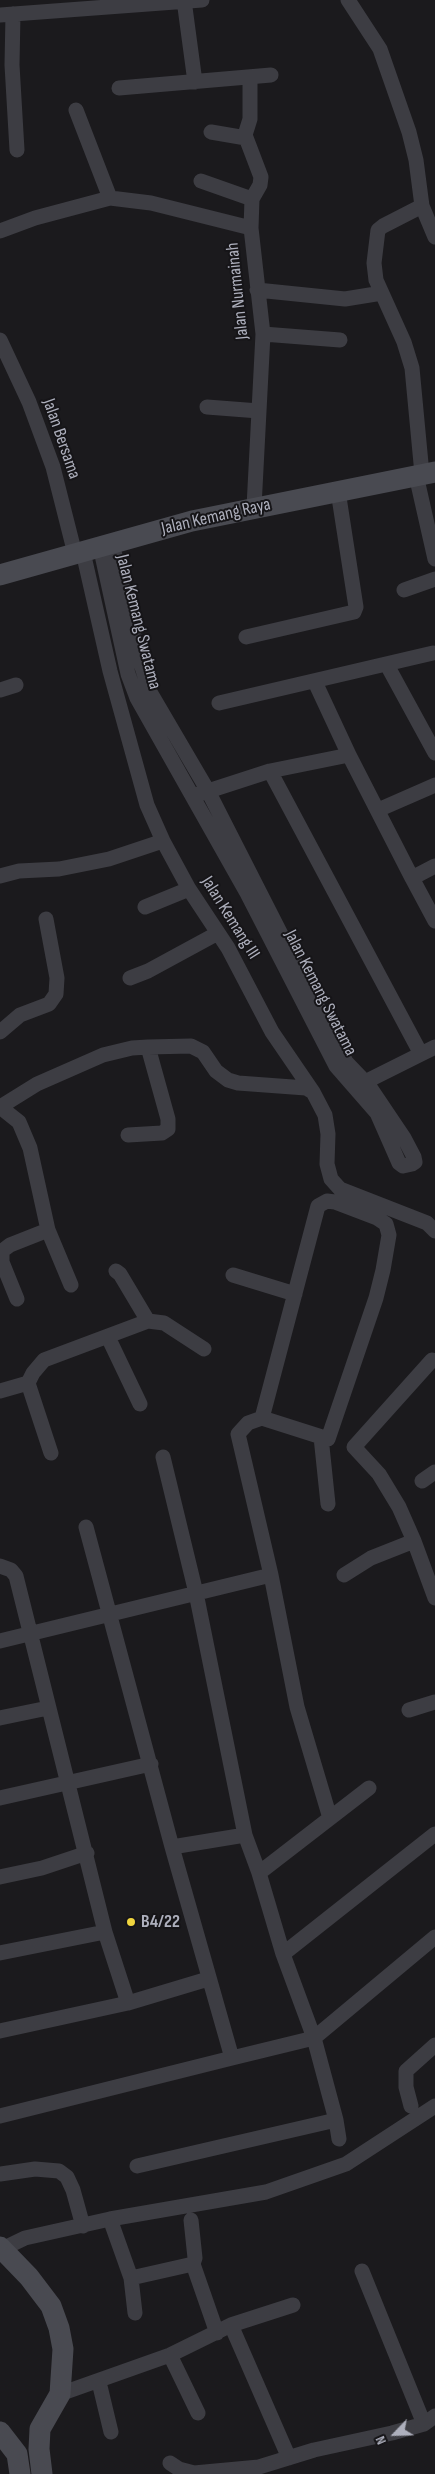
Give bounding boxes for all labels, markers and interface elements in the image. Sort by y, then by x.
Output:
street label: Jalan Nurmainah [222,241,254,341]
street label: Jalan Bersama [37,396,85,482]
street label: Jalan Kemang Raya [159,494,273,540]
street label: Jalan Kemang Swatama [111,552,165,692]
street label: Jalan Kemang III [196,873,264,963]
street label: Jalan Kemang Swatama [279,927,361,1059]
place label: B4/22 [141,1911,180,1933]
marker: B4/22 [125,1916,137,1928]
north arrow [370,2409,420,2459]
text: N [372,2433,390,2447]

